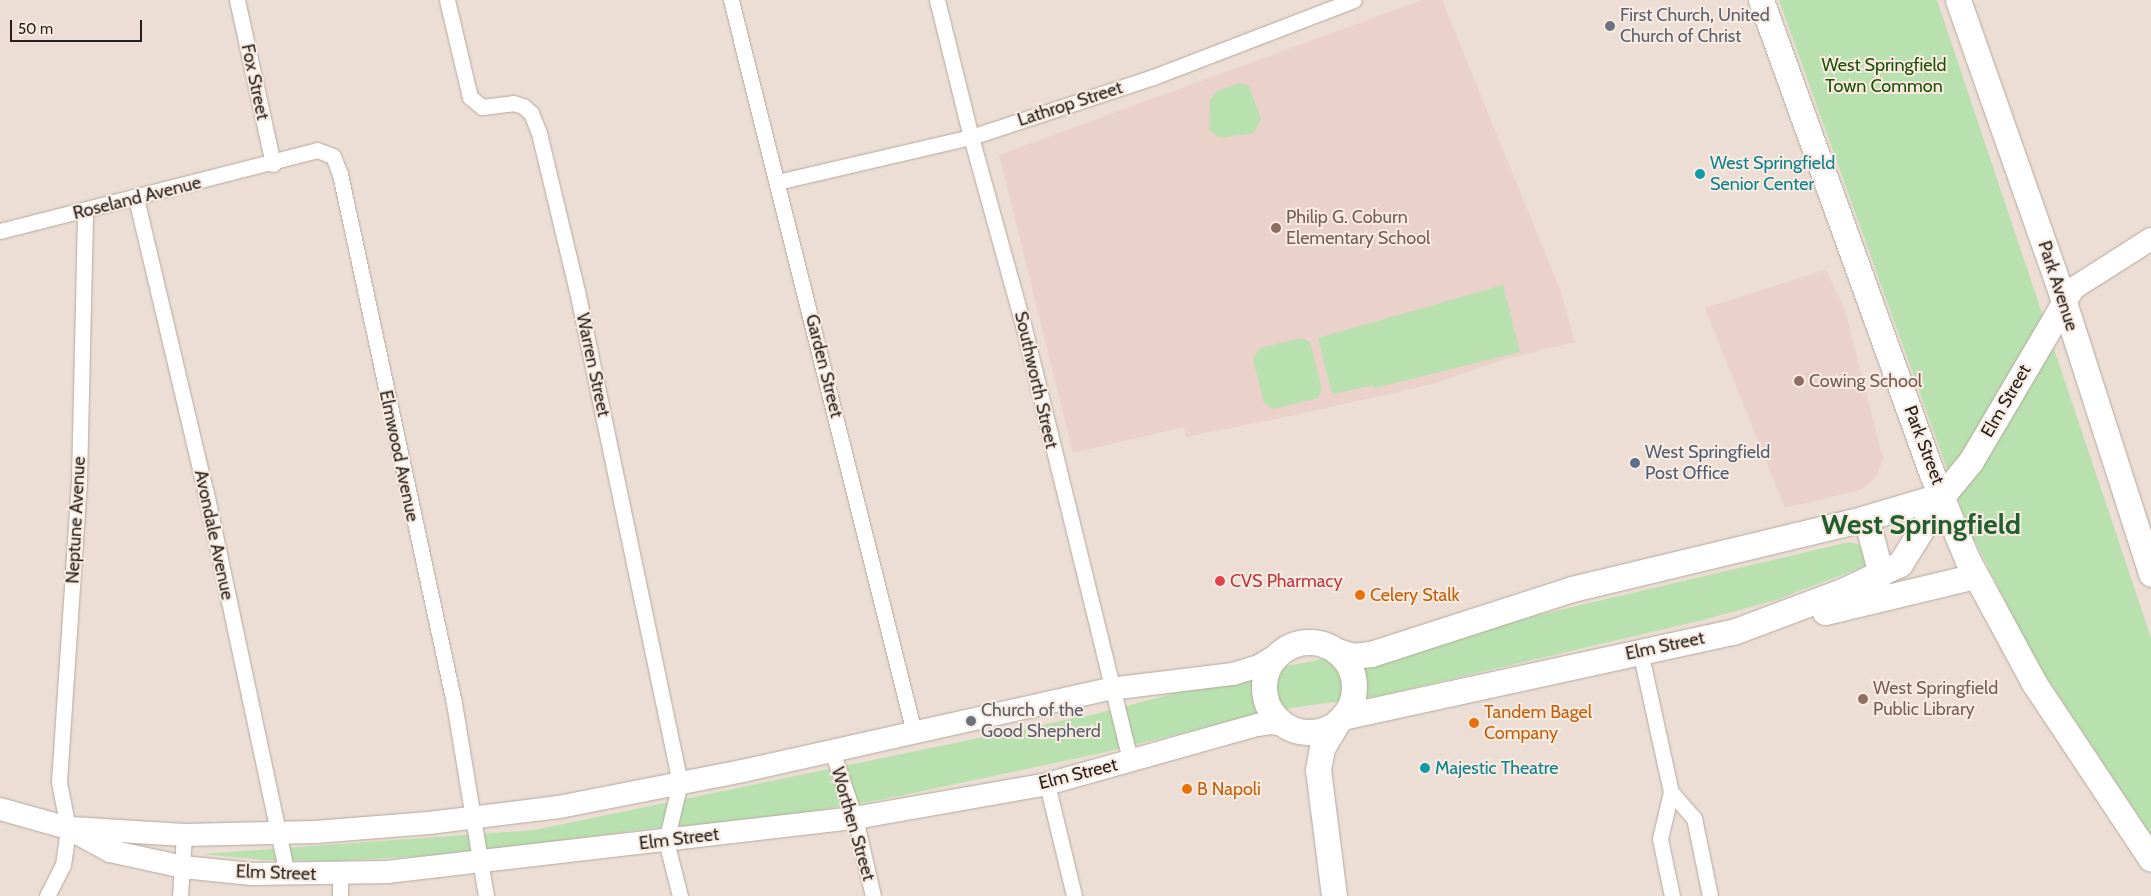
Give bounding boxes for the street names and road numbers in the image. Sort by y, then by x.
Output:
street label: Fox Street [236,42,274,122]
street label: Lathrop Street [1015,77,1125,131]
street label: Roseland Avenue [71,172,203,224]
street label: Park Avenue [2033,238,2083,334]
street label: Southworth Street [1010,309,1062,451]
street label: Warren Street [571,311,615,419]
street label: Garden Street [801,312,847,420]
street label: Elm Street [1977,361,2035,441]
street label: Elmwood Avenue [375,388,423,524]
street label: Park Street [1899,403,1949,487]
street label: Neptune Avenue [62,456,90,584]
street label: Avondale Avenue [190,468,238,602]
street label: Elm Street [1623,627,1707,665]
street label: Elm Street [1036,754,1120,794]
street label: Worthen Street [826,765,880,883]
street label: Elm Street [638,823,720,855]
street label: Elm Street [235,861,317,885]

